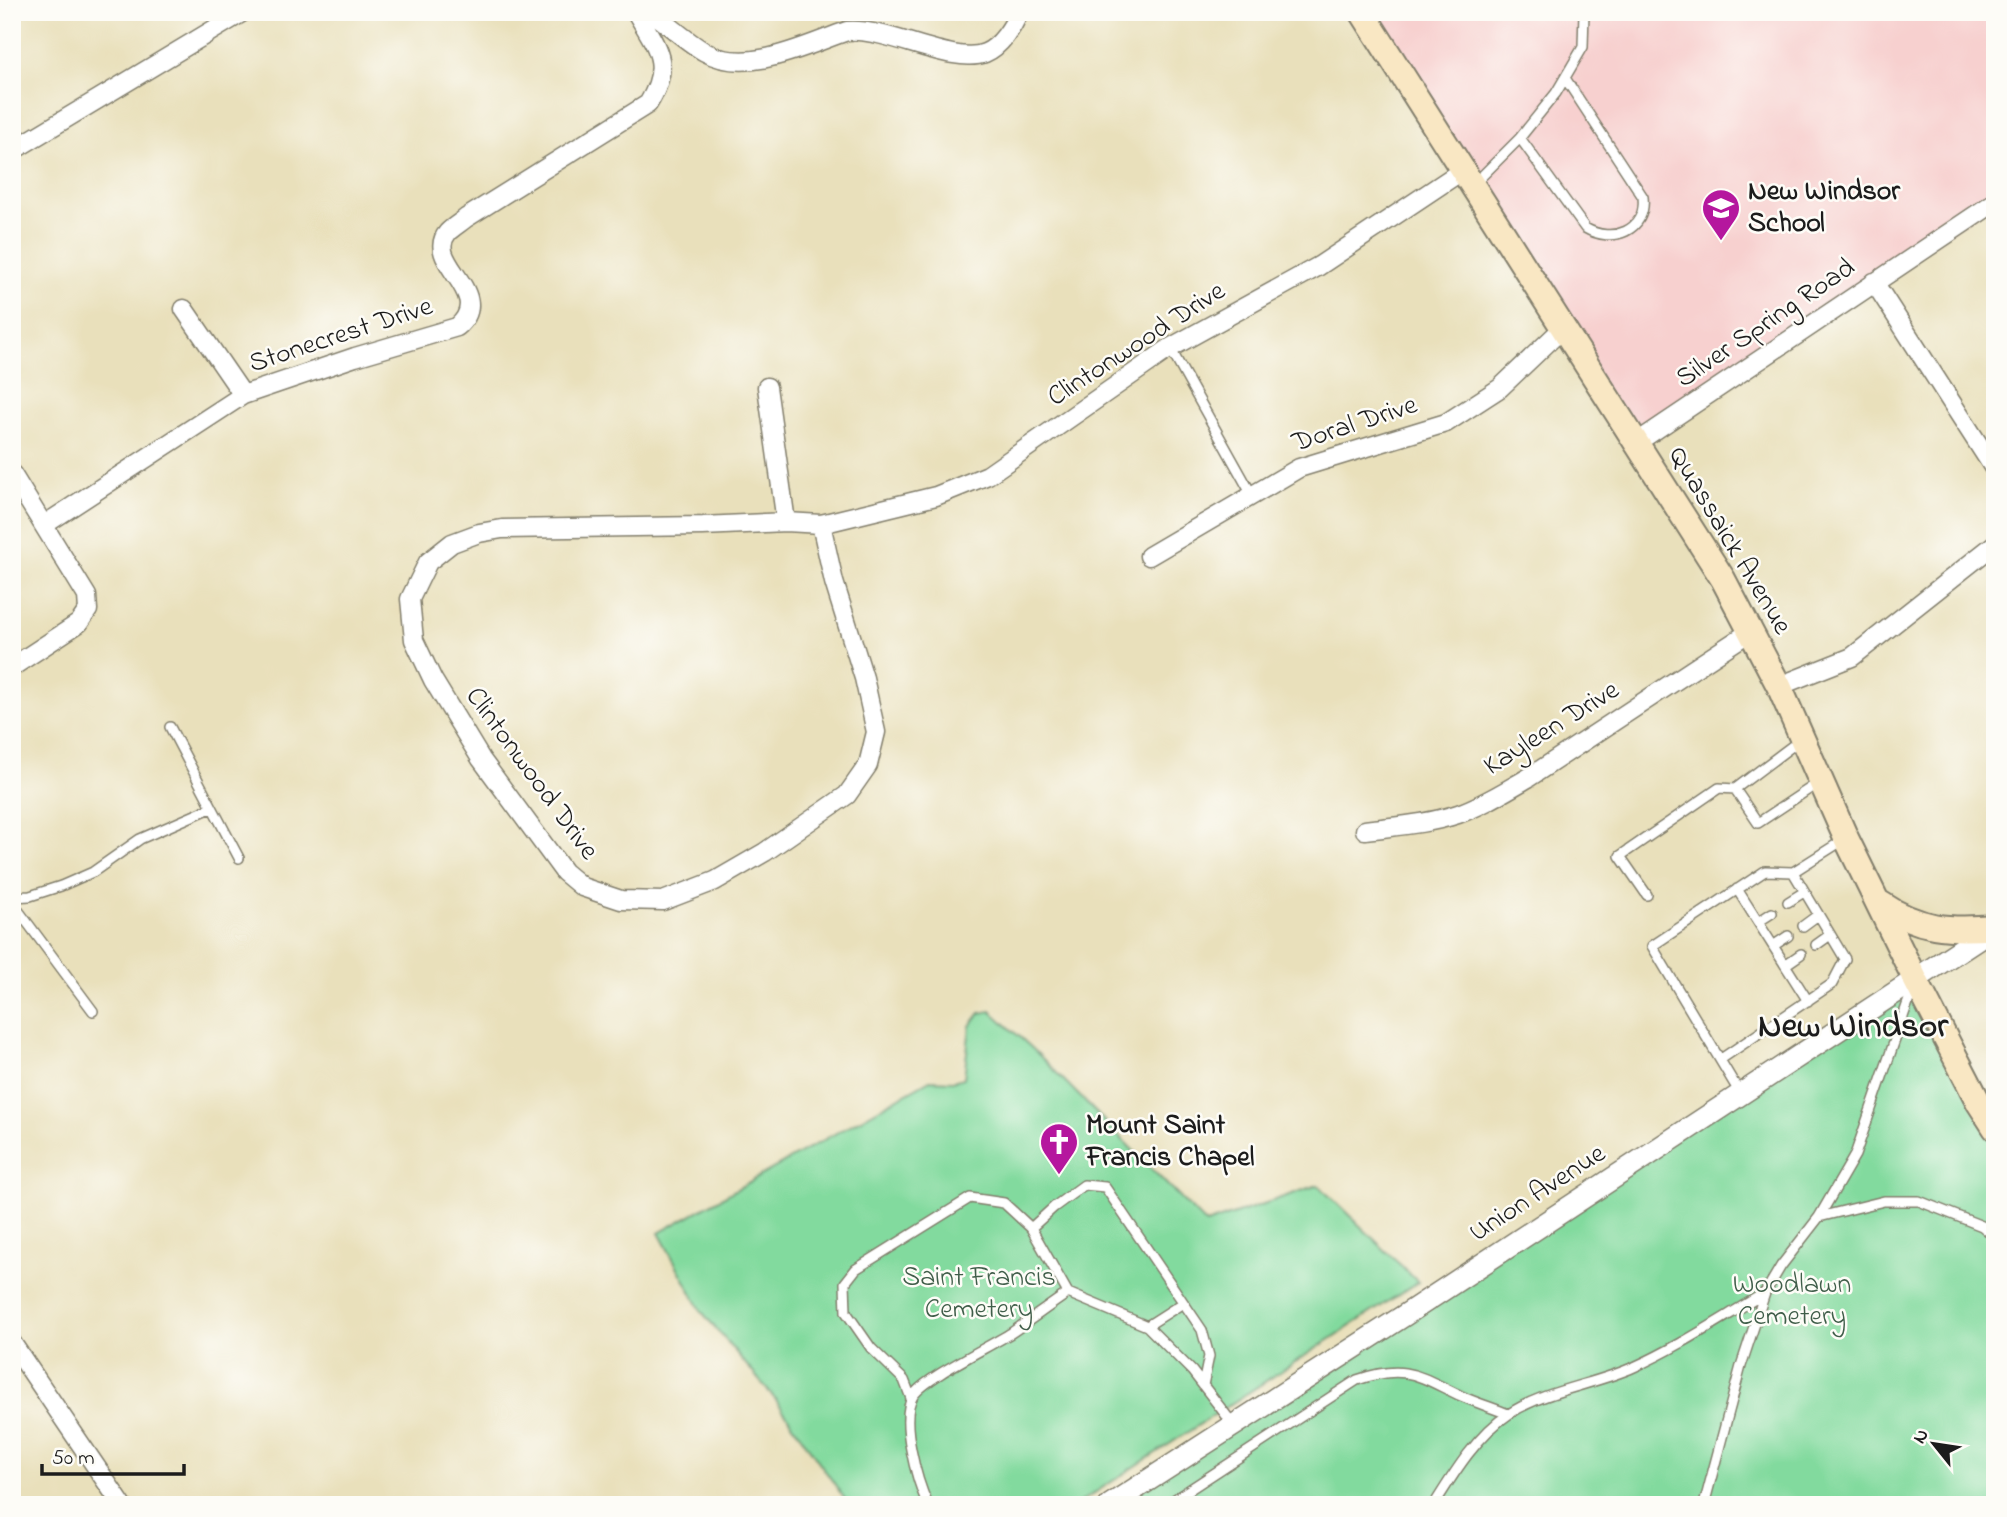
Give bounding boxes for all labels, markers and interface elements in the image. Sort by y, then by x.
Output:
place label: New Windsor School [1748,172,1901,245]
school or university icon: New Windsor School [1700,187,1742,242]
street label: Silver Spring Road [1668,248,1864,399]
street label: Clintonwood Drive [1040,272,1235,418]
street label: Stonecrest Drive [244,287,439,385]
street label: Doral Drive [1286,385,1423,465]
street label: Quassaick Avenue [1657,439,1802,643]
street label: Kayleen Drive [1476,671,1628,787]
street label: Clintonwood Drive [454,679,608,869]
district label: New Windsor [1758,1002,1949,1053]
place label: Mount Saint Francis Chapel [1084,1106,1255,1179]
church icon: Mount Saint Francis Chapel [1038,1121,1080,1176]
street label: Union Avenue [1462,1134,1615,1254]
park label: Saint Francis Cemetery [902,1258,1056,1331]
park label: Woodlawn Cemetery [1733,1265,1851,1338]
north arrow [1898,1408,1968,1478]
text: N [1907,1424,1936,1449]
scale bar [42,1433,184,1477]
text: 50 m [52,1444,95,1474]

